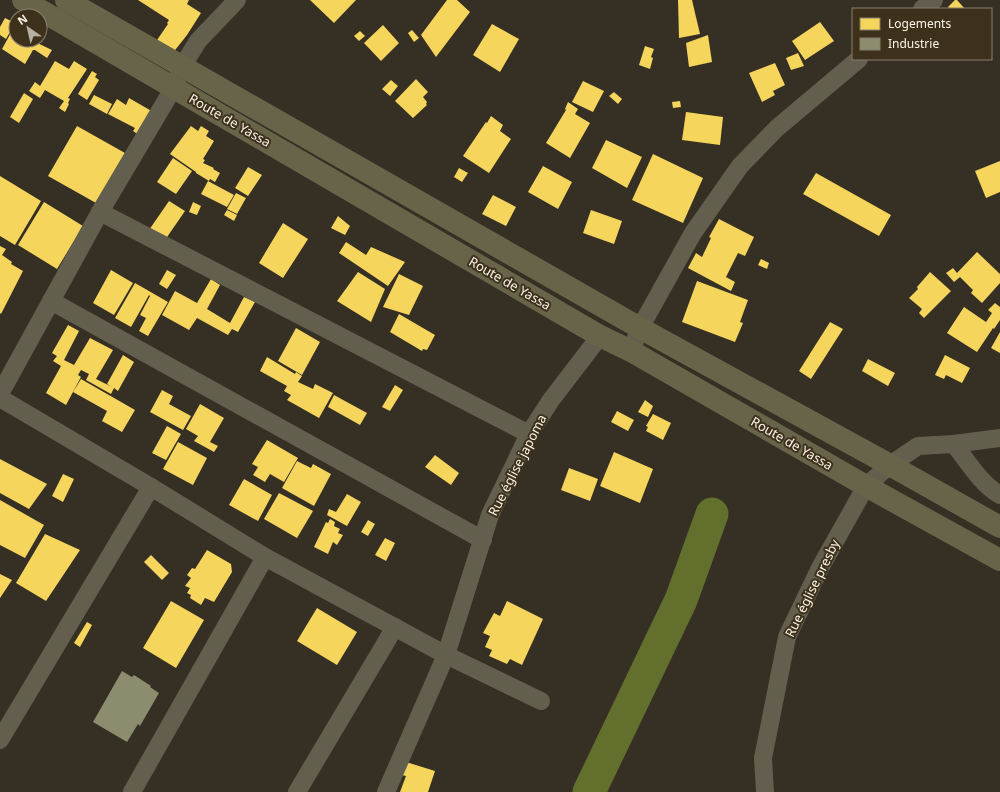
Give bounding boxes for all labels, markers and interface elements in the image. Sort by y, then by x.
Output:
north arrow [8,8,48,48]
legend [852,8,992,60]
text: N [14,11,30,28]
text: Logements [888,15,951,32]
text: Industrie [888,35,939,52]
street label: Route de Yassa [186,89,274,151]
street label: Route de Yassa [466,252,554,314]
street label: Rue église japoma [484,411,550,519]
street label: Route de Yassa [748,412,836,474]
street label: Rue église presby [780,536,844,640]

